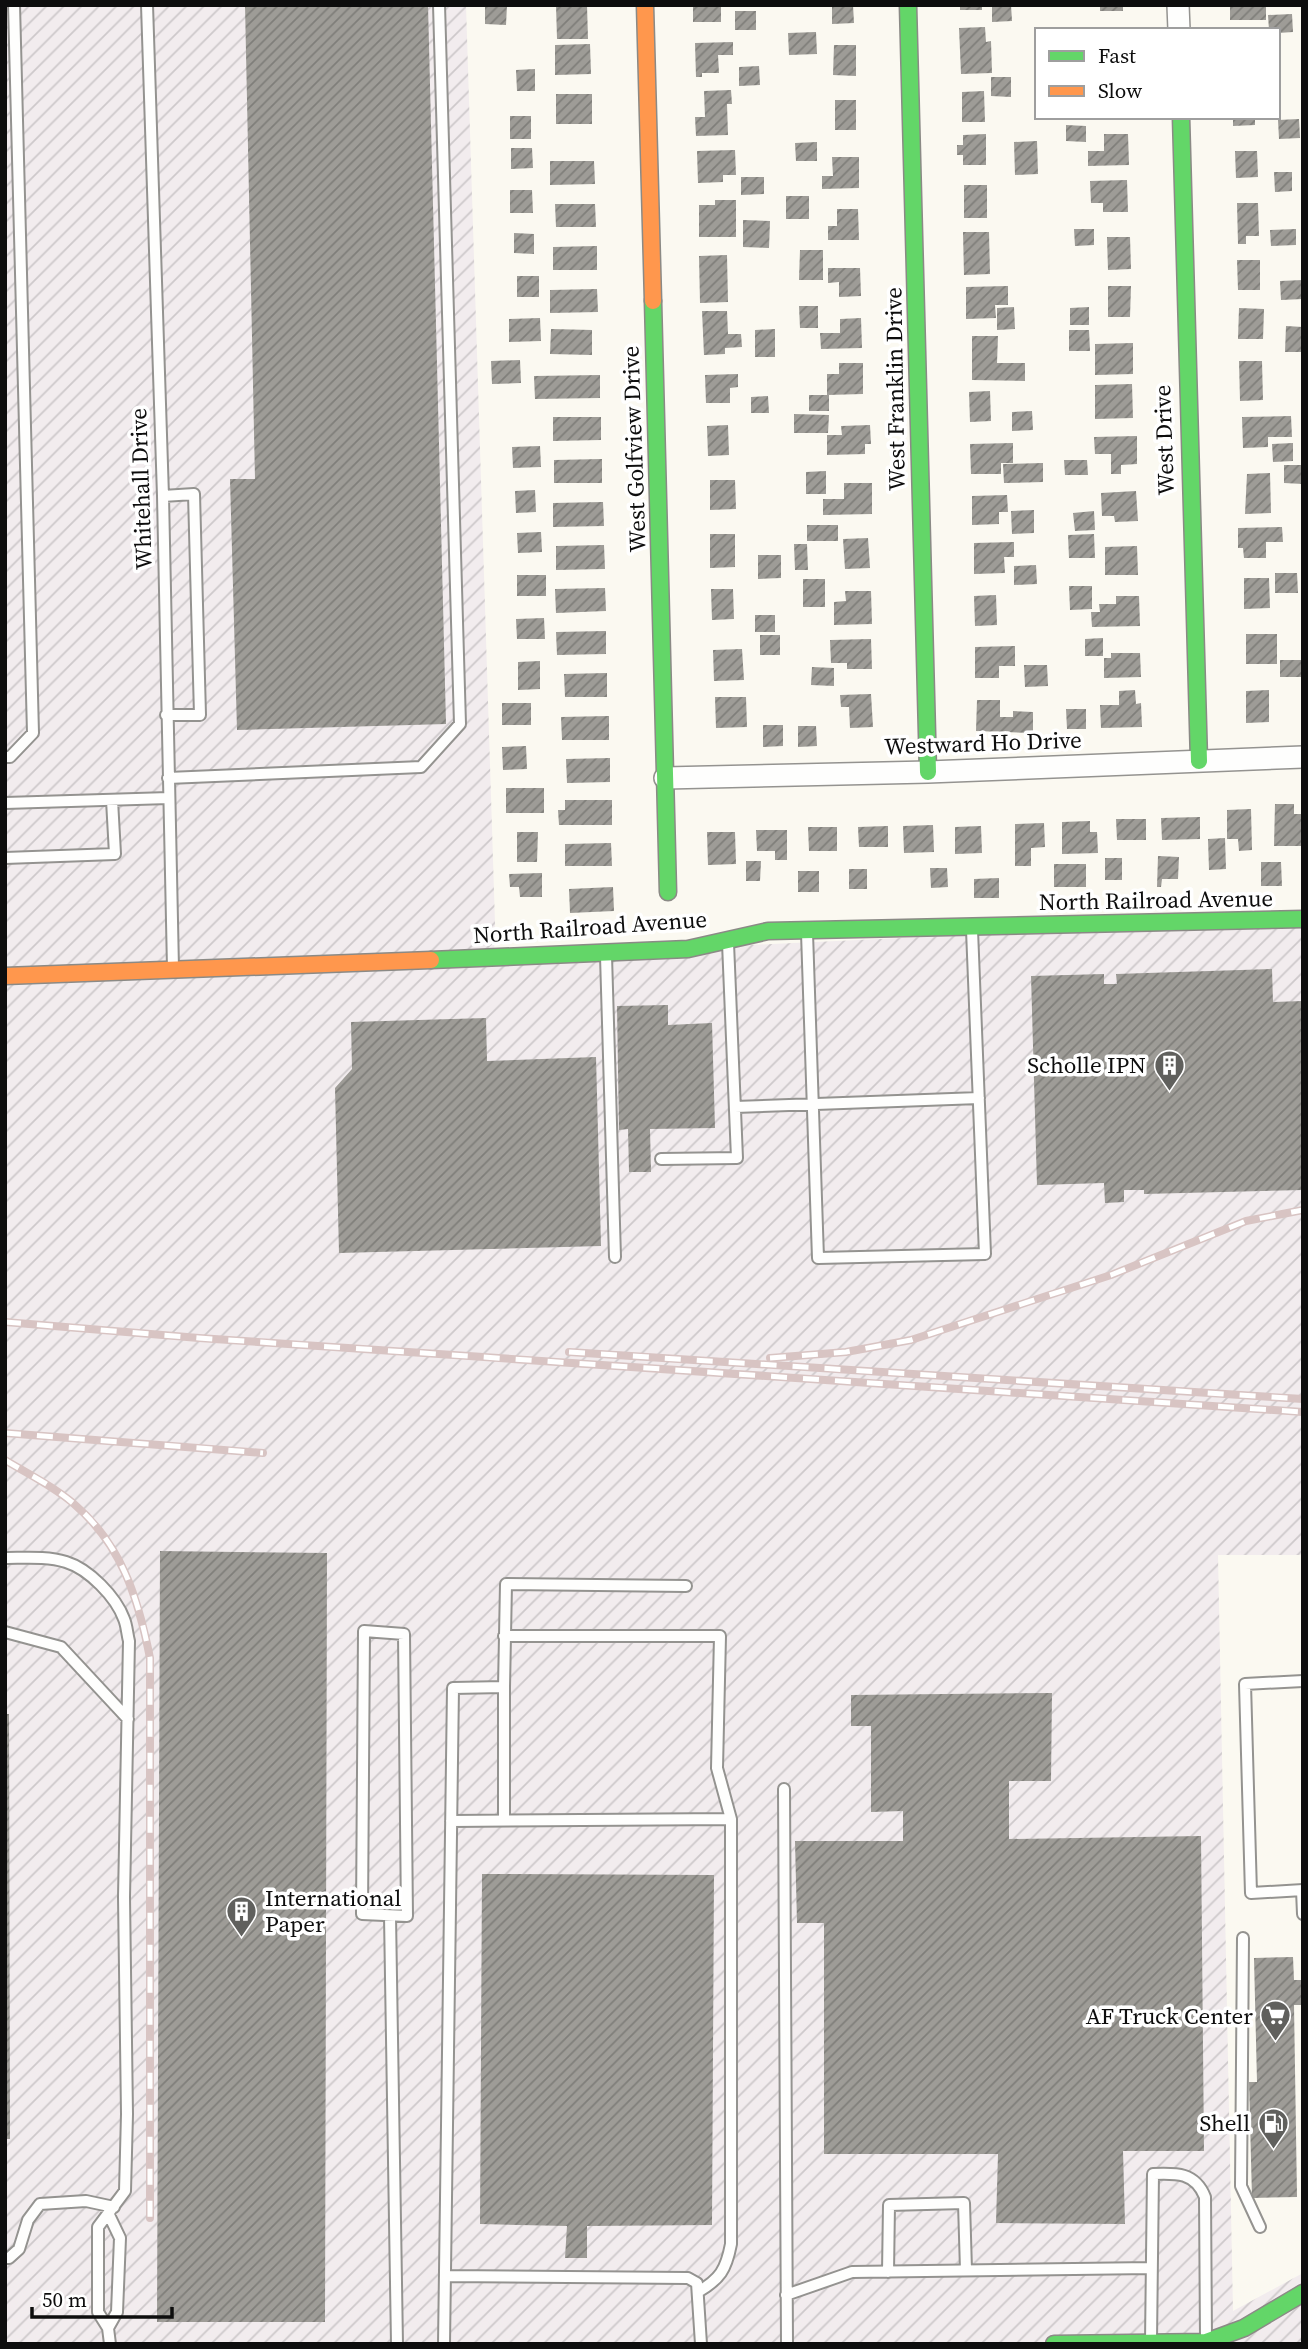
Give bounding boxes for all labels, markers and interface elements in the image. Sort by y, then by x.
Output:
legend [1035,28,1280,119]
text: Fast [1098,41,1136,70]
text: Slow [1098,76,1142,105]
street label: West Franklin Drive [877,287,913,491]
street label: West Golfview Drive [614,345,654,553]
street label: West Drive [1146,384,1182,496]
street label: Whitehall Drive [122,408,160,570]
street label: Westward Ho Drive [884,724,1082,762]
street label: North Railroad Avenue [1039,882,1273,918]
street label: North Railroad Avenue [472,903,708,951]
building icon: Scholle IPN [1152,1048,1186,1092]
place label: Scholle IPN [1027,1049,1146,1081]
place label: International Paper [265,1882,402,1940]
building icon: International Paper [225,1894,259,1938]
supermarket icon: AF Truck Center [1259,1999,1293,2043]
place label: AF Truck Center [1086,2000,1253,2032]
fuel station icon: Shell [1256,2106,1290,2150]
place label: Shell [1199,2107,1250,2139]
scale bar [32,2276,172,2320]
text: 50 m [42,2285,87,2314]

